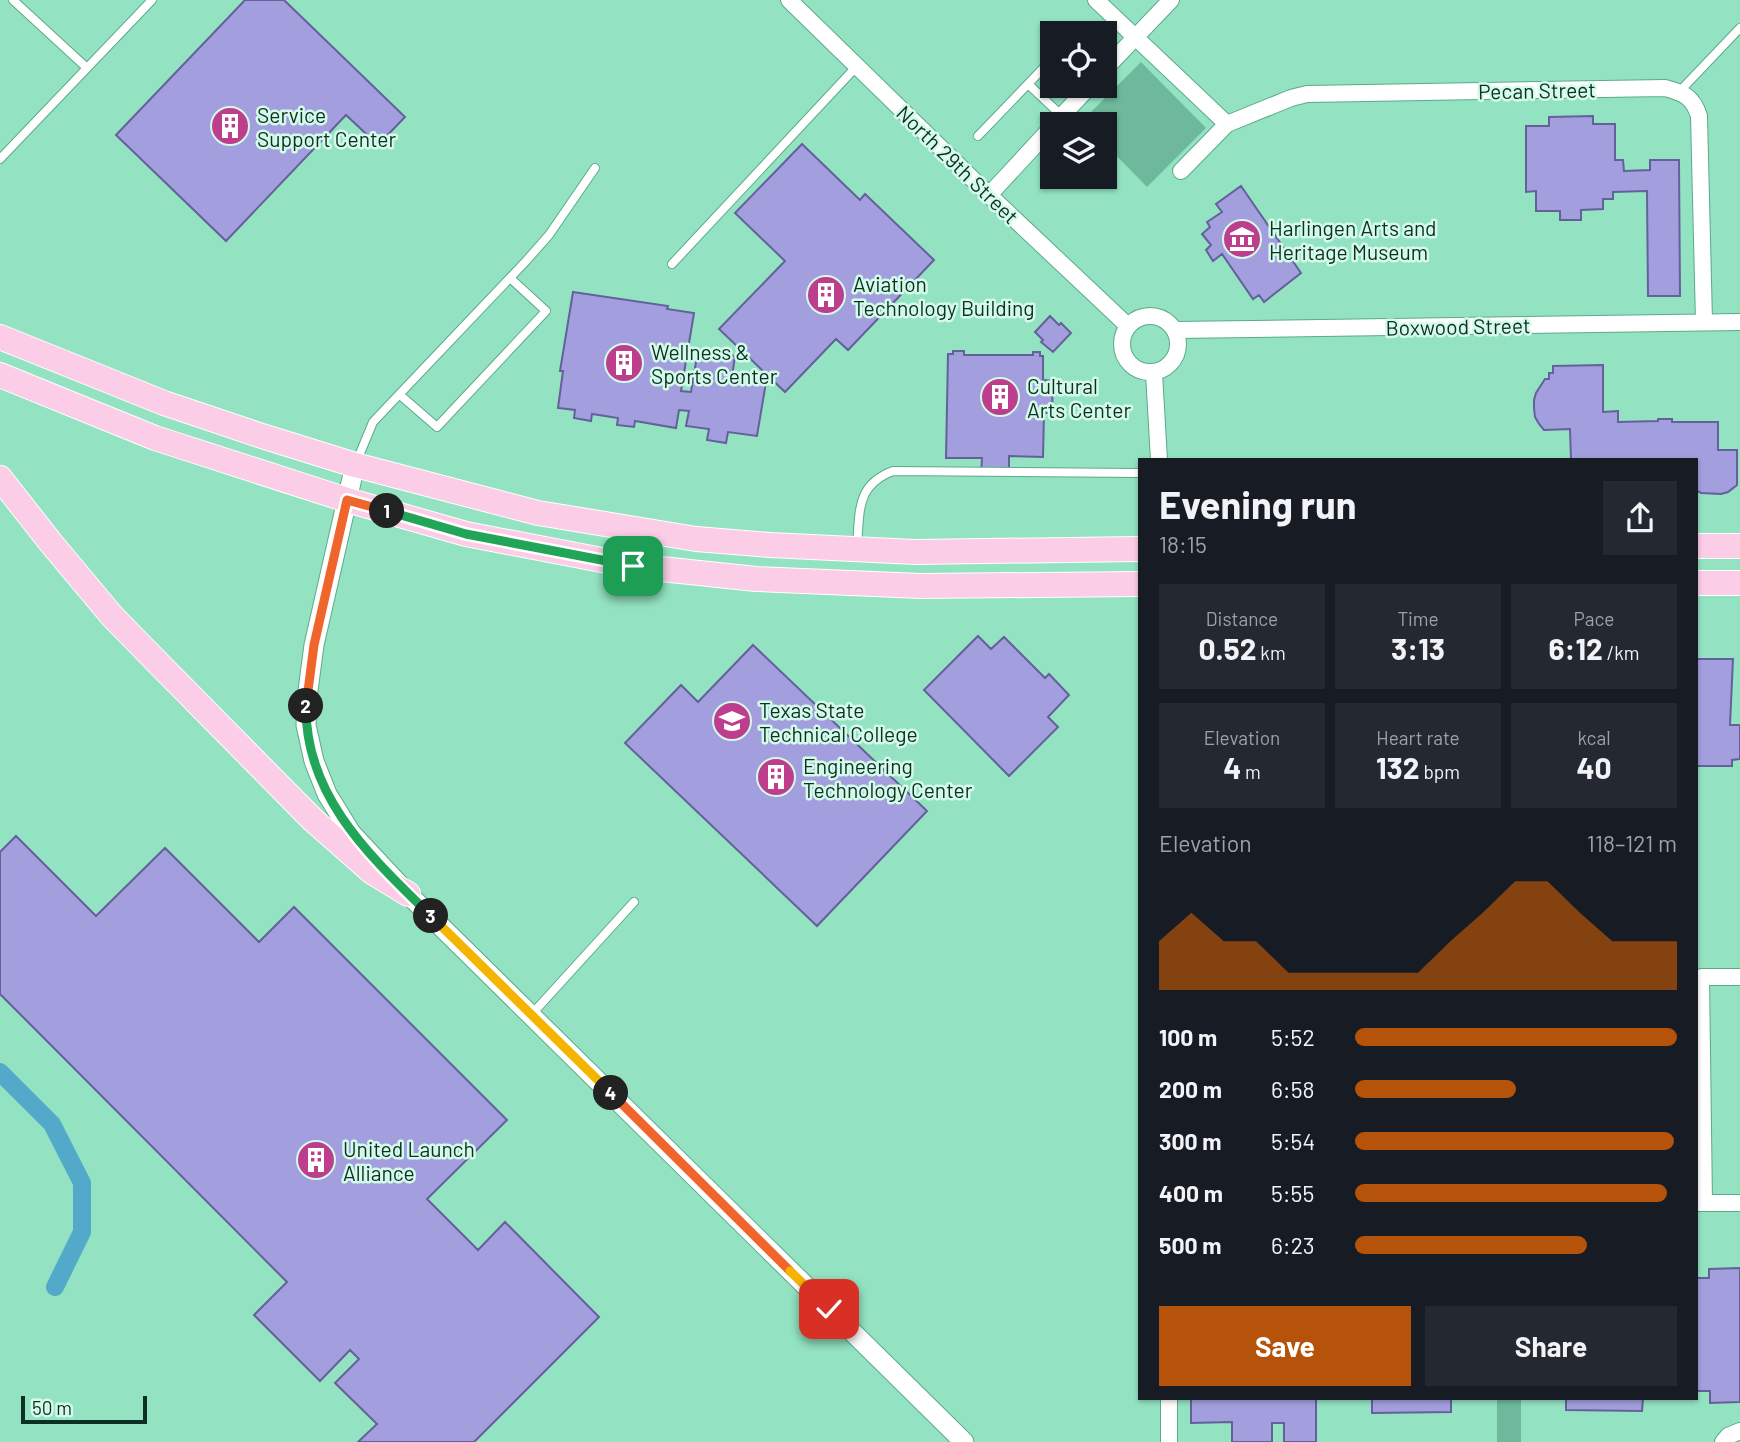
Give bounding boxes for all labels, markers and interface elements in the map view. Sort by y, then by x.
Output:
map controls [1040,21,1117,189]
button: locate [1040,21,1117,98]
street label: Pecan Street [1478,76,1596,104]
street label: North 29th Street [892,100,1024,228]
place label: Service Support Center [257,102,397,151]
building icon: Service Support Center [209,105,251,147]
button: layers [1040,112,1117,189]
place label: Harlingen Arts and Heritage Museum [1269,215,1437,264]
museum icon: Harlingen Arts and Heritage Museum [1221,218,1263,260]
place label: Aviation Technology Building [853,271,1035,320]
building icon: Aviation Technology Building [805,274,847,316]
street label: Boxwood Street [1385,312,1531,340]
place label: Wellness & Sports Center [651,339,778,388]
building icon: Wellness & Sports Center [603,342,645,384]
place label: Cultural Arts Center [1027,373,1131,422]
building icon: Cultural Arts Center [979,376,1021,418]
text: Evening run [1159,481,1357,527]
button: share [1603,481,1677,555]
pin: 1 [370,494,404,528]
text: 1 [383,499,390,522]
text: 18:15 [1159,530,1207,558]
pin [603,536,663,596]
icon: arrive [614,547,652,585]
text: Distance [1206,607,1278,630]
text: Time [1397,607,1439,630]
text: Pace [1574,607,1614,630]
text: 0.52 [1198,630,1257,666]
text: 3:13 [1391,630,1445,666]
text: 6:12 [1548,630,1603,666]
text: km [1257,641,1286,664]
text: /km [1603,641,1640,664]
pin: 2 [288,688,324,724]
text: 2 [300,694,311,717]
place label: Texas State Technical College [759,697,918,746]
school or university icon: Texas State Technical College [711,700,753,742]
text: Elevation [1204,726,1280,749]
text: Heart rate [1376,726,1460,749]
text: kcal [1577,726,1611,749]
text: 4 [1223,749,1241,785]
text: 132 [1376,749,1420,785]
text: 40 [1576,749,1612,785]
place label: Engineering Technology Center [803,753,973,802]
building icon: Engineering Technology Center [755,756,797,798]
text: m [1241,760,1261,783]
text: bpm [1420,760,1460,783]
text: Elevation [1159,829,1252,857]
text: 118–121 m [1587,829,1677,857]
pin: 3 [414,898,448,934]
text: 3 [425,904,436,927]
text: 100 m [1159,1023,1217,1051]
text: 5:52 [1271,1023,1315,1051]
text: 200 m [1159,1075,1222,1103]
text: 6:58 [1271,1075,1314,1103]
pin: 4 [594,1076,628,1110]
text: 4 [605,1081,616,1104]
text: 300 m [1159,1127,1221,1155]
text: 5:54 [1271,1127,1315,1155]
place label: United Launch Alliance [343,1136,475,1185]
building icon: United Launch Alliance [295,1139,337,1181]
text: 400 m [1159,1179,1223,1207]
text: 5:55 [1271,1179,1314,1207]
text: 500 m [1159,1231,1221,1259]
text: 6:23 [1271,1231,1315,1259]
pin [799,1279,859,1339]
icon: check [810,1290,848,1328]
button: Save [1159,1306,1411,1386]
button: Share [1425,1306,1677,1386]
scale bar [21,1393,147,1425]
text: 50 m [32,1396,72,1419]

